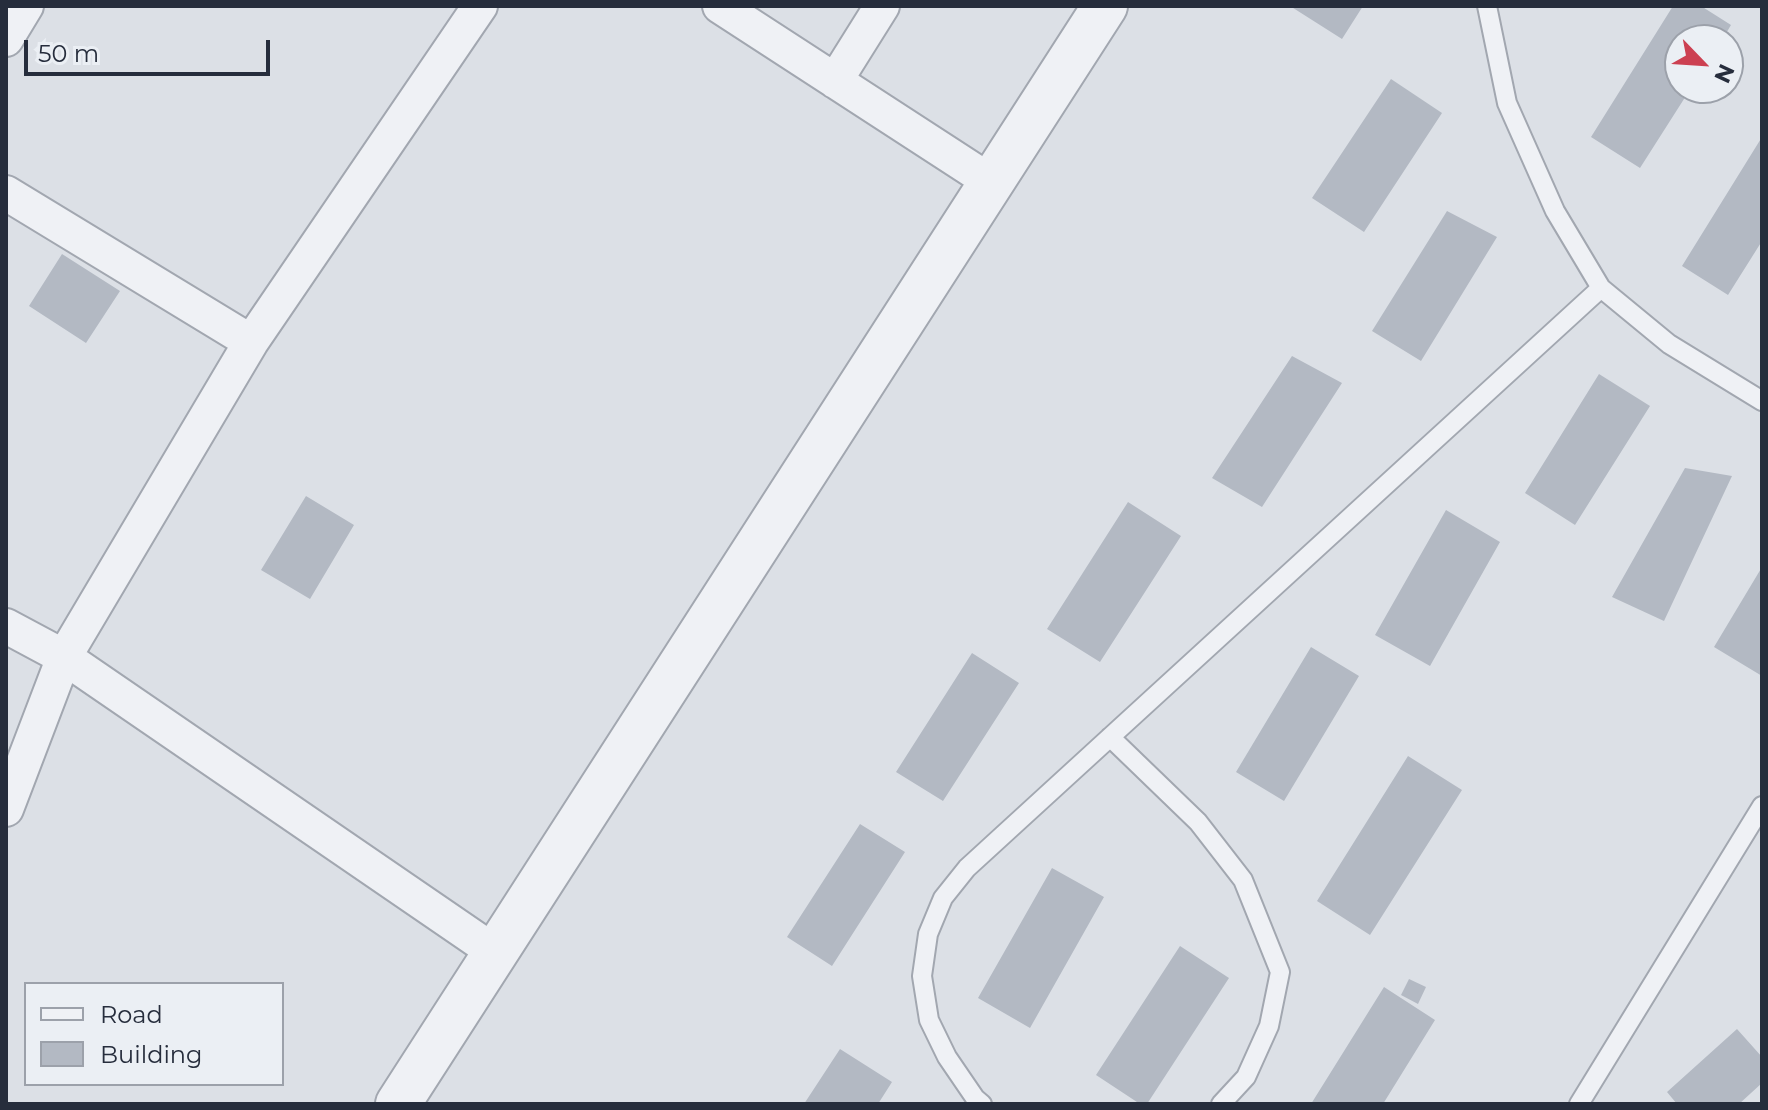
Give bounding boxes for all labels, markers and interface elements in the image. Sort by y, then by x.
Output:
scale bar [28,24,274,74]
north arrow [1664,24,1744,104]
text: 50 m [38,39,99,68]
text: N [1708,60,1740,87]
legend [24,982,284,1086]
text: Road [100,1000,163,1029]
text: Building [100,1040,203,1069]

